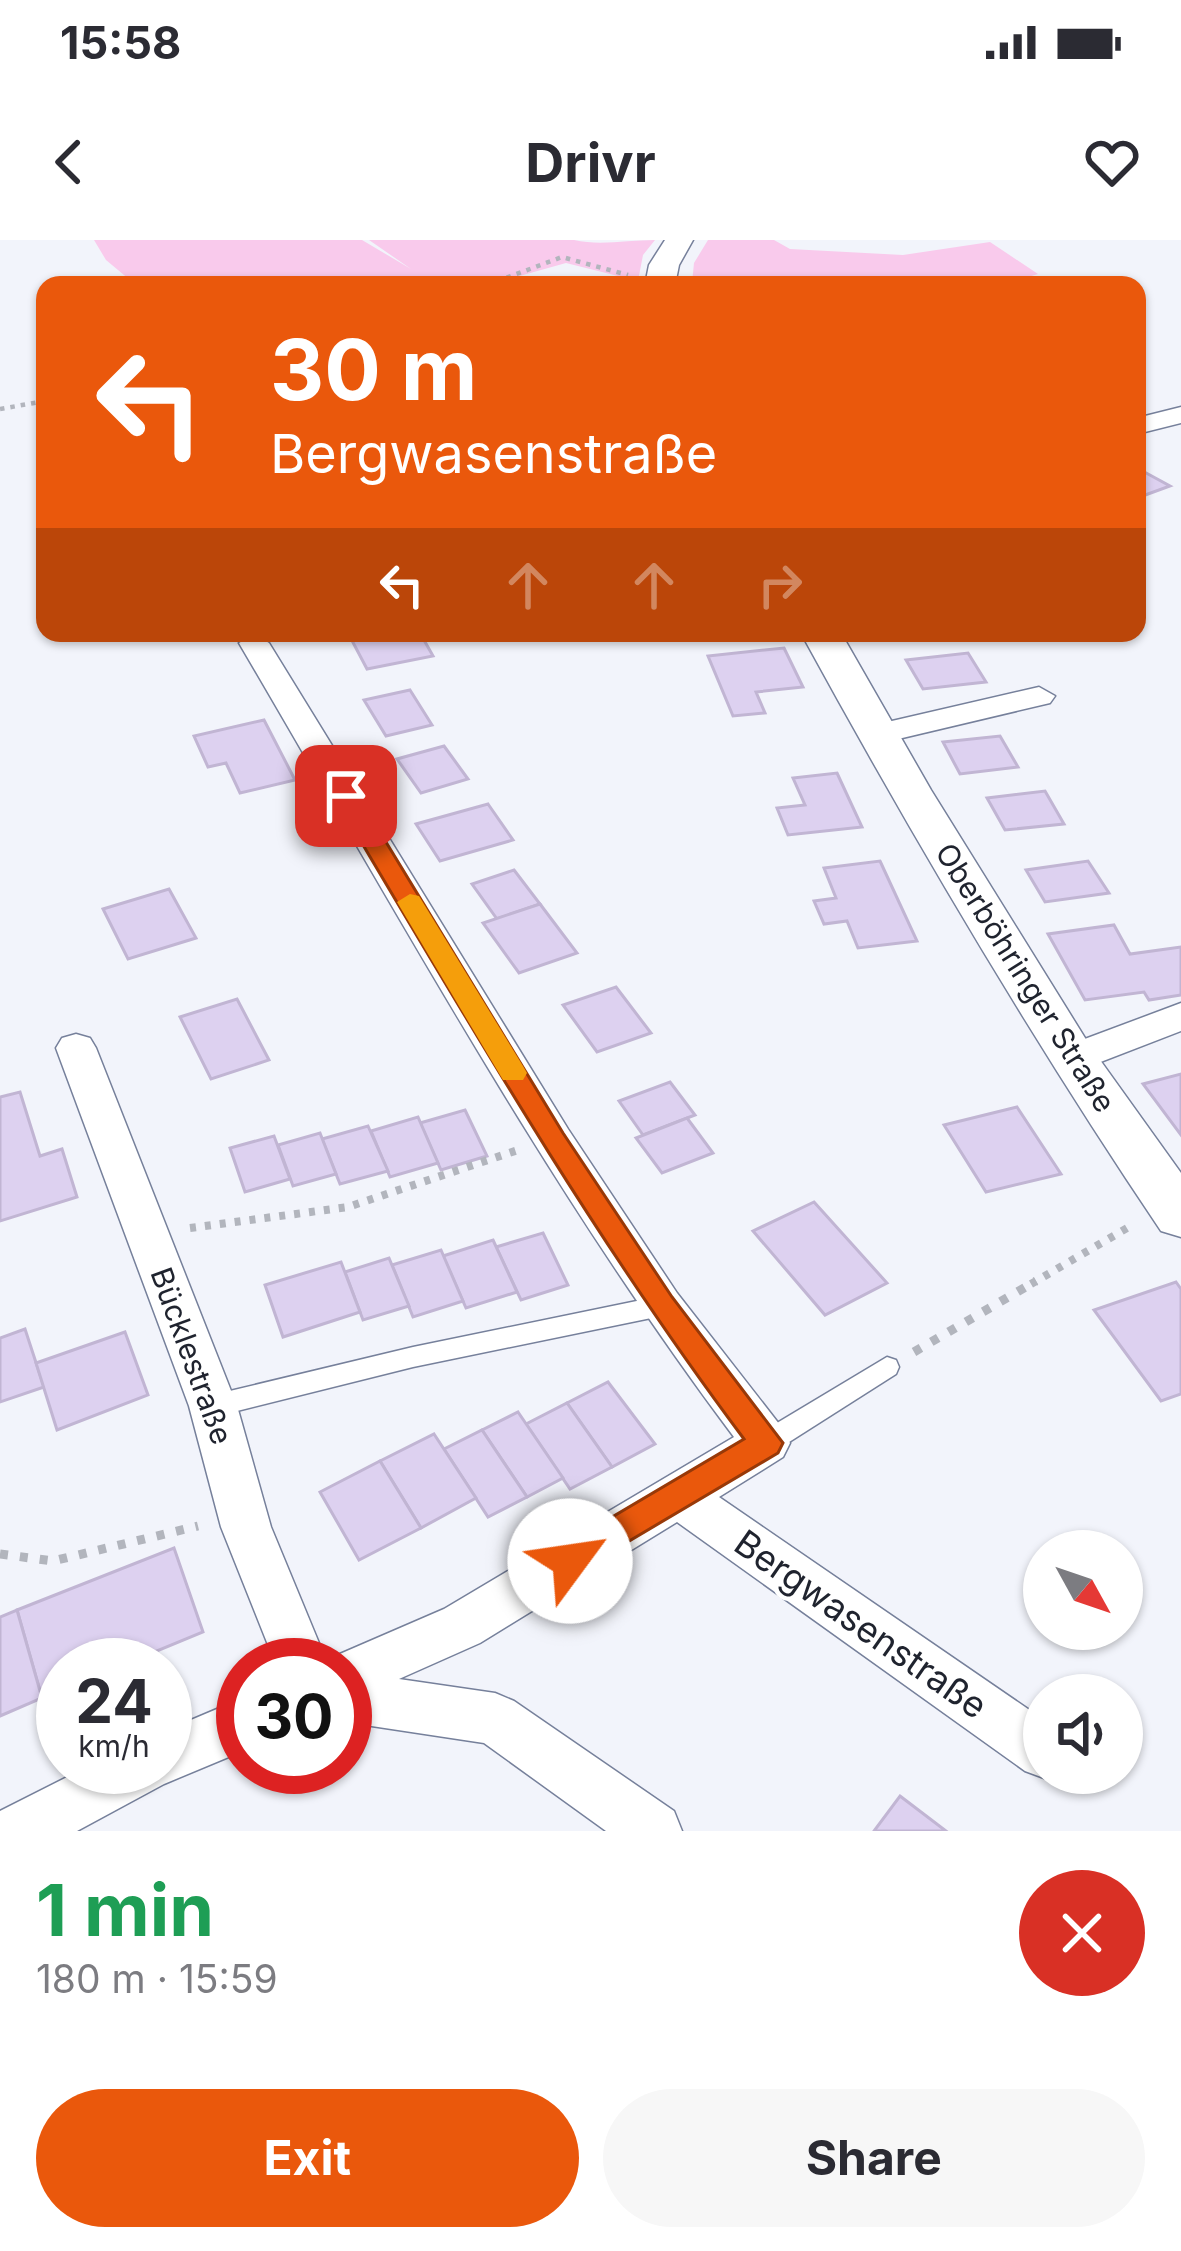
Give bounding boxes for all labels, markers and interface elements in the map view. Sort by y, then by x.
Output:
text: 15:58 [60,15,181,70]
icon: back [36,129,102,195]
icon: heart [1079,129,1145,195]
text: Drivr [525,130,656,195]
text: 30 m [270,319,477,420]
icon: left [72,324,228,480]
text: Bergwasenstraße [270,421,717,486]
icon: left [369,552,435,618]
icon: ahead [495,552,561,618]
icon: ahead [621,552,687,618]
icon: right [747,552,813,618]
pin [295,745,397,847]
icon: arrive [313,763,379,829]
street label: Oberböhringer Straße [928,836,1123,1119]
street label: Bücklestraße [143,1262,241,1449]
position arrow [507,1498,633,1624]
street label: Bergwasenstraße [726,1520,996,1728]
north arrow [1023,1530,1143,1650]
map controls [1023,1530,1143,1794]
speed limit sign: 30 [216,1638,372,1794]
text: 24 [75,1665,153,1737]
button: sound [1023,1674,1143,1794]
text: km/h [78,1728,150,1764]
text: 1 min [36,1866,214,1953]
button: close [1019,1870,1145,1996]
text: 180 m · 15:59 [36,1955,278,2002]
button: Exit [36,2089,579,2227]
button: Share [603,2089,1145,2227]

